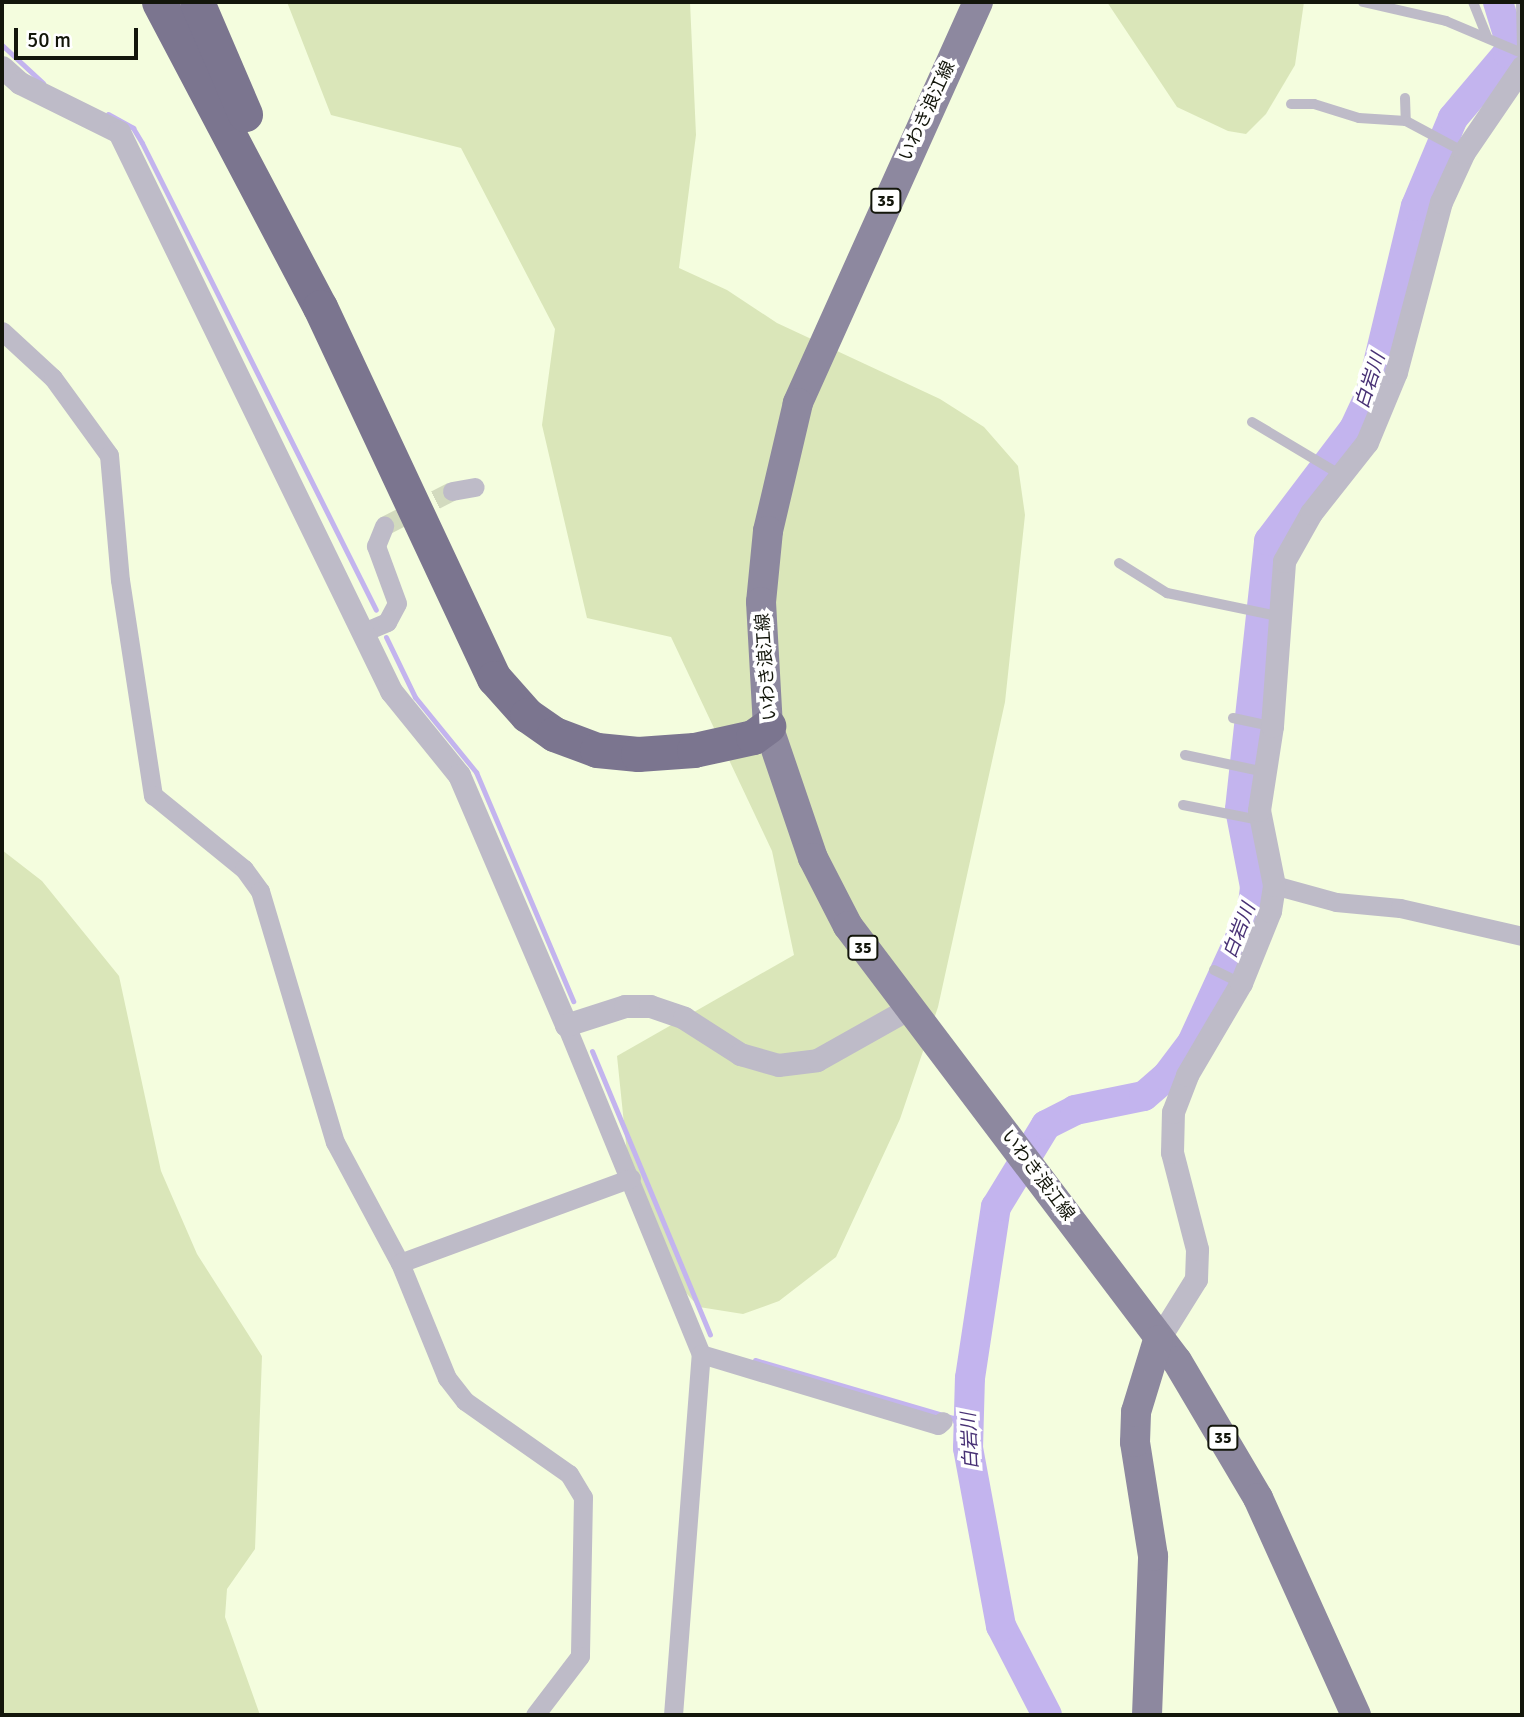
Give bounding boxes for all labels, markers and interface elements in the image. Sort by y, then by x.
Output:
scale bar [18,14,142,58]
text: 50 m [27,27,71,53]
street label: いわき浪江線 [894,57,960,165]
road number: 35 [870,188,902,214]
water label: 白岩川 [1351,350,1391,412]
street label: いわき浪江線 [751,612,781,722]
water label: 白岩川 [1219,900,1261,962]
road number: 35 [847,936,879,960]
street label: いわき浪江線 [997,1125,1079,1225]
water label: 白岩川 [958,1412,984,1470]
road number: 35 [1207,1426,1239,1450]

